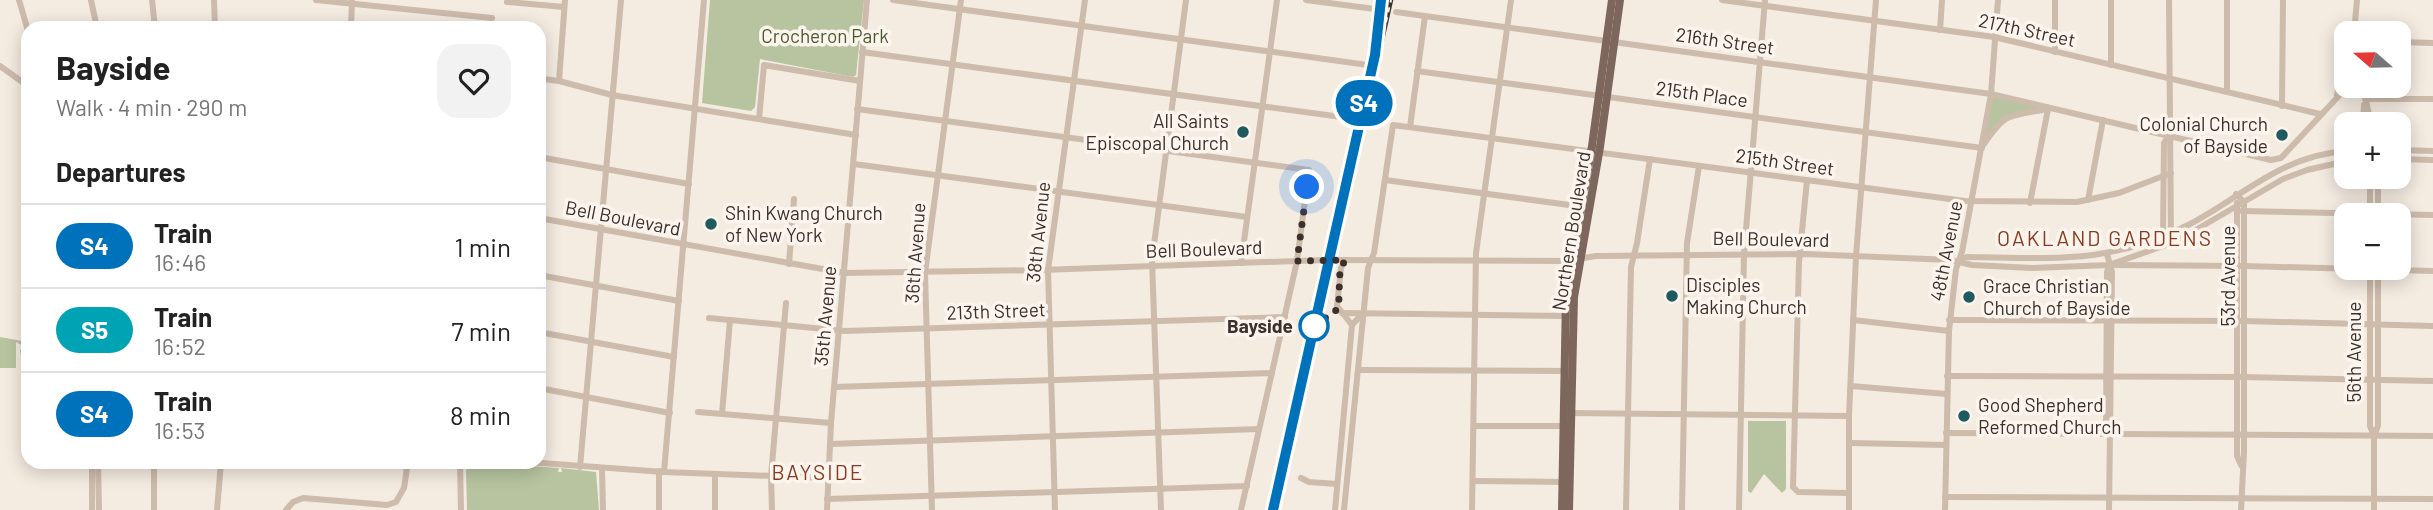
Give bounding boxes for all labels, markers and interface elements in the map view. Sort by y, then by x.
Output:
street label: 217th Street [1977,8,2078,51]
north arrow [2334,21,2412,98]
map controls [2334,21,2411,280]
street label: 216th Street [1674,22,1776,59]
park label: Crocheron Park [761,24,889,47]
button: heart [437,44,511,118]
text: Bayside [56,47,170,87]
street label: 215th Place [1655,76,1750,111]
line badge: S4 [1332,80,1396,126]
text: S4 [1350,88,1378,117]
text: Walk · 4 min · 290 m [56,93,247,121]
place label: All Saints Episcopal Church [1086,109,1229,154]
place label: Colonial Church of Bayside [2140,112,2268,157]
button: + [2334,112,2411,189]
marker: All Saints Episcopal Church [1235,124,1251,140]
marker: Colonial Church of Bayside [2274,127,2290,143]
street label: 215th Street [1734,143,1836,180]
street label: Northern Boulevard [1547,150,1594,312]
text: Departures [56,156,186,187]
your location [1289,169,1324,204]
street label: 38th Avenue [1021,181,1054,283]
street label: Bell Boulevard [563,195,683,240]
street label: 48th Avenue [1925,199,1967,303]
place label: Shin Kwang Church of New York [725,201,883,246]
street label: 36th Avenue [900,202,929,304]
button: − [2334,203,2411,280]
marker: Shin Kwang Church of New York [703,216,719,232]
text: Train [154,217,212,248]
district label: OAKLAND GARDENS [1997,225,2213,250]
street label: Bell Boulevard [1712,226,1830,251]
street label: 53rd Avenue [2216,226,2239,326]
text: S4 [80,231,109,260]
text: 1 min [455,231,511,262]
street label: Bell Boulevard [1145,235,1263,262]
text: 16:46 [154,248,206,276]
street label: 35th Avenue [809,265,840,367]
place label: Disciples Making Church [1686,273,1807,318]
place label: Grace Christian Church of Bayside [1983,274,2131,319]
marker: Disciples Making Church [1664,288,1680,304]
marker: Grace Christian Church of Bayside [1961,289,1977,305]
street label: 213th Street [946,297,1046,324]
text: Train [154,301,212,332]
street label: 56th Avenue [2342,302,2365,402]
marker: Bayside [1299,311,1329,341]
place label: Bayside [1227,314,1293,337]
text: S5 [81,315,108,344]
text: 7 min [451,315,511,346]
text: 16:52 [154,332,206,360]
text: Train [154,385,212,416]
place label: Good Shepherd Reformed Church [1978,393,2122,438]
text: S4 [80,399,109,428]
text: 8 min [450,399,511,430]
marker: Good Shepherd Reformed Church [1956,408,1972,424]
text: 16:53 [154,416,205,444]
district label: BAYSIDE [772,459,864,484]

